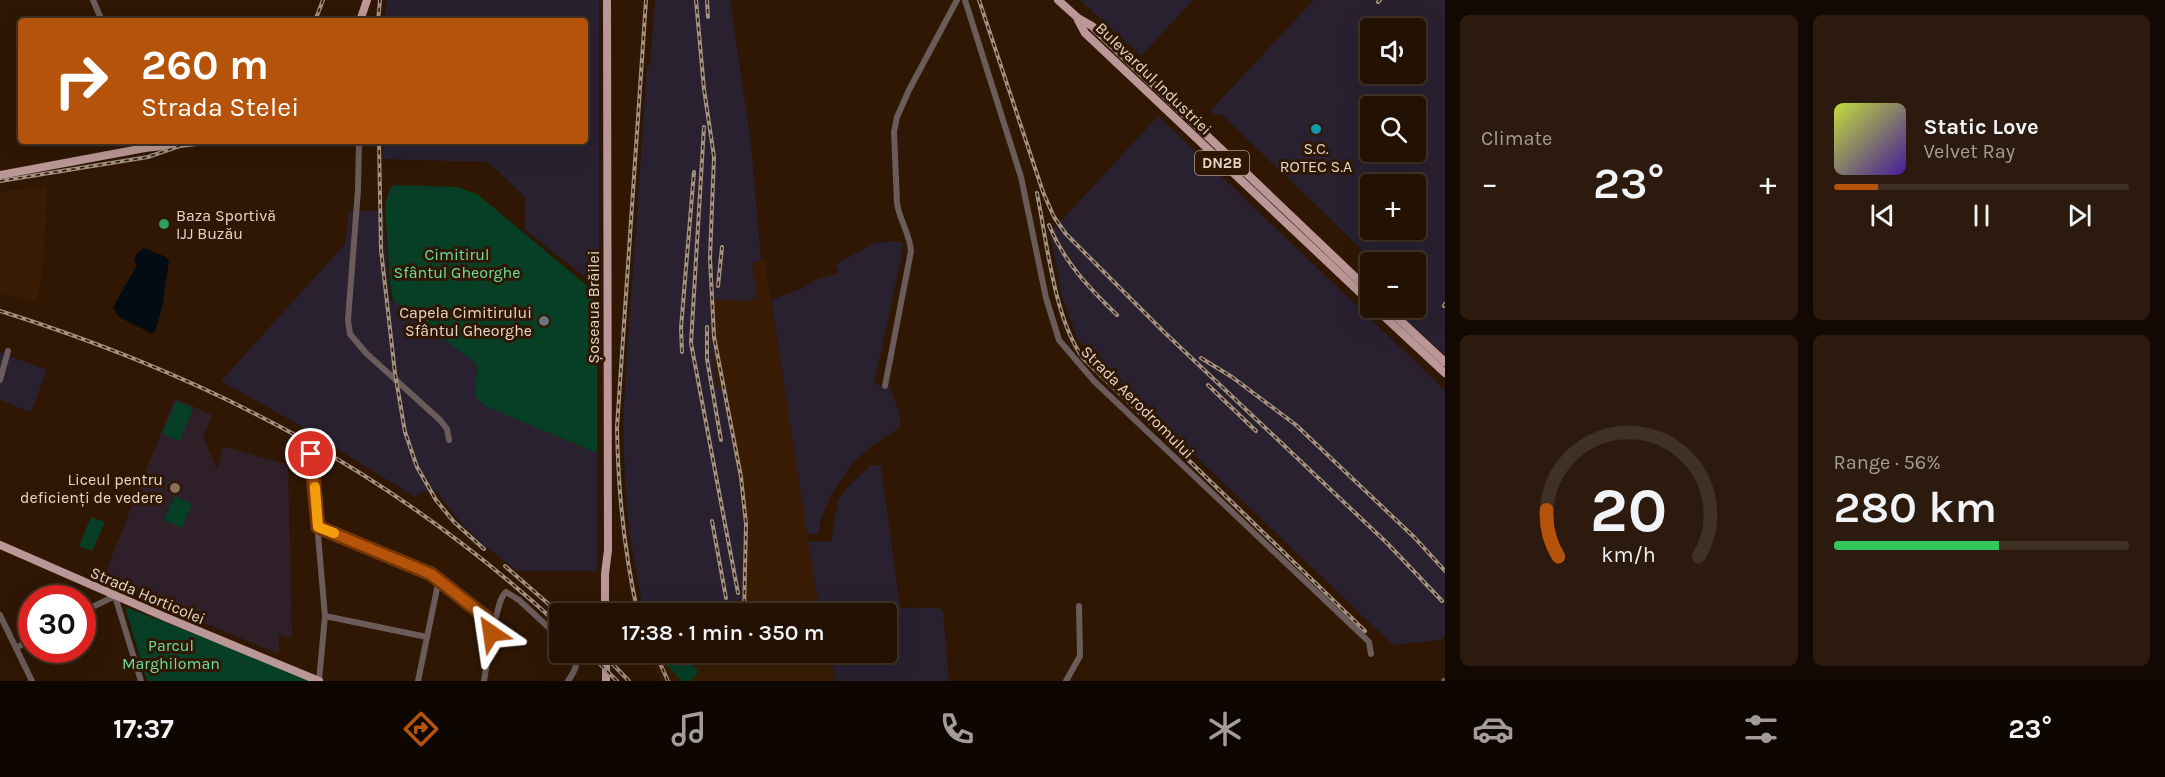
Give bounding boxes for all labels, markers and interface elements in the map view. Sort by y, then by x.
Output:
street label: Bulevardul Industriei [1092,18,1216,139]
map controls [1360,18,1426,318]
button: sound [1360,18,1426,84]
text: 260 m [141,40,269,90]
icon: right [42,42,120,120]
text: Strada Stelei [141,91,299,123]
button: search [1360,96,1426,162]
text: Static Love [1924,114,2039,140]
marker: S.C. ROTEC S.A [1309,122,1323,136]
text: Climate [1481,127,1552,150]
place label: S.C. ROTEC S.A [1280,139,1352,176]
text: Velvet Ray [1924,140,2015,163]
road number: DN2B [1195,151,1249,175]
text: 23° [1593,157,1664,209]
text: − [1481,164,1498,202]
text: + [1759,164,1777,202]
button: + [1360,174,1426,240]
icon: previous [1866,199,1899,232]
icon: pause [1965,199,1998,232]
icon: next [2063,199,2096,232]
place label: Baza Sportivă IJJ Buzău [176,206,276,243]
marker: Baza Sportivă IJJ Buzău [157,217,171,231]
park label: Cimitirul Sfântul Gheorghe [394,245,520,282]
street label: Șoseaua Brăilei [584,251,603,363]
button: − [1360,252,1426,318]
place label: Capela Cimitirului Sfântul Gheorghe [399,303,532,340]
marker: Capela Cimitirului Sfântul Gheorghe [537,314,551,328]
street label: Strada Aerodromului [1077,342,1198,463]
pin [285,428,336,479]
icon: arrive [294,437,327,470]
text: Range · 56% [1834,451,1941,474]
place label: Liceul pentru deficienți de vedere [20,470,163,507]
text: 20 [1590,474,1667,547]
marker: Liceul pentru deficienți de vedere [168,481,182,495]
text: 280 km [1834,481,1997,533]
text: km/h [1602,543,1656,568]
street label: Strada Horticolei [88,563,208,628]
speed limit sign: 30 [18,585,96,663]
position arrow [459,601,523,665]
text: 17:38 · 1 min · 350 m [621,620,825,646]
park label: Parcul Marghiloman [122,636,220,673]
icon: directions [400,708,442,750]
icon: music [668,708,710,750]
icon: phone [936,708,978,750]
icon: climate [1204,708,1246,750]
icon: car [1472,708,1514,750]
icon: filters [1740,708,1782,750]
text: 17:37 [113,713,174,745]
text: 23° [2008,713,2052,745]

